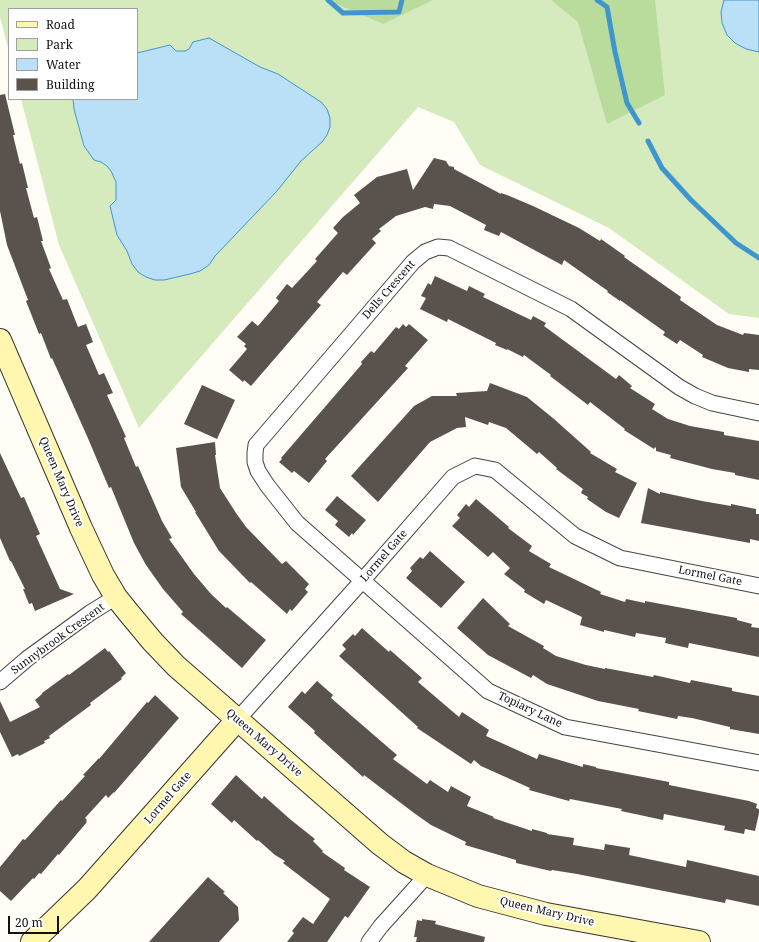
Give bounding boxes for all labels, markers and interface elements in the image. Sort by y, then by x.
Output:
legend [8,8,138,100]
text: Road [46,16,75,33]
text: Park [46,36,73,53]
text: Water [46,56,81,73]
text: Building [46,76,94,93]
street label: Dells Crescent [360,258,418,322]
street label: Queen Mary Drive [36,435,86,529]
street label: Lormel Gate [358,527,410,585]
street label: Lormel Gate [677,563,743,589]
street label: Sunnybrook Crescent [9,601,107,677]
street label: Topiary Lane [496,689,564,731]
street label: Queen Mary Drive [223,706,305,780]
street label: Lormel Gate [142,769,194,827]
street label: Queen Mary Drive [498,895,596,929]
scale bar [10,908,61,934]
text: 20 m [15,914,43,931]

